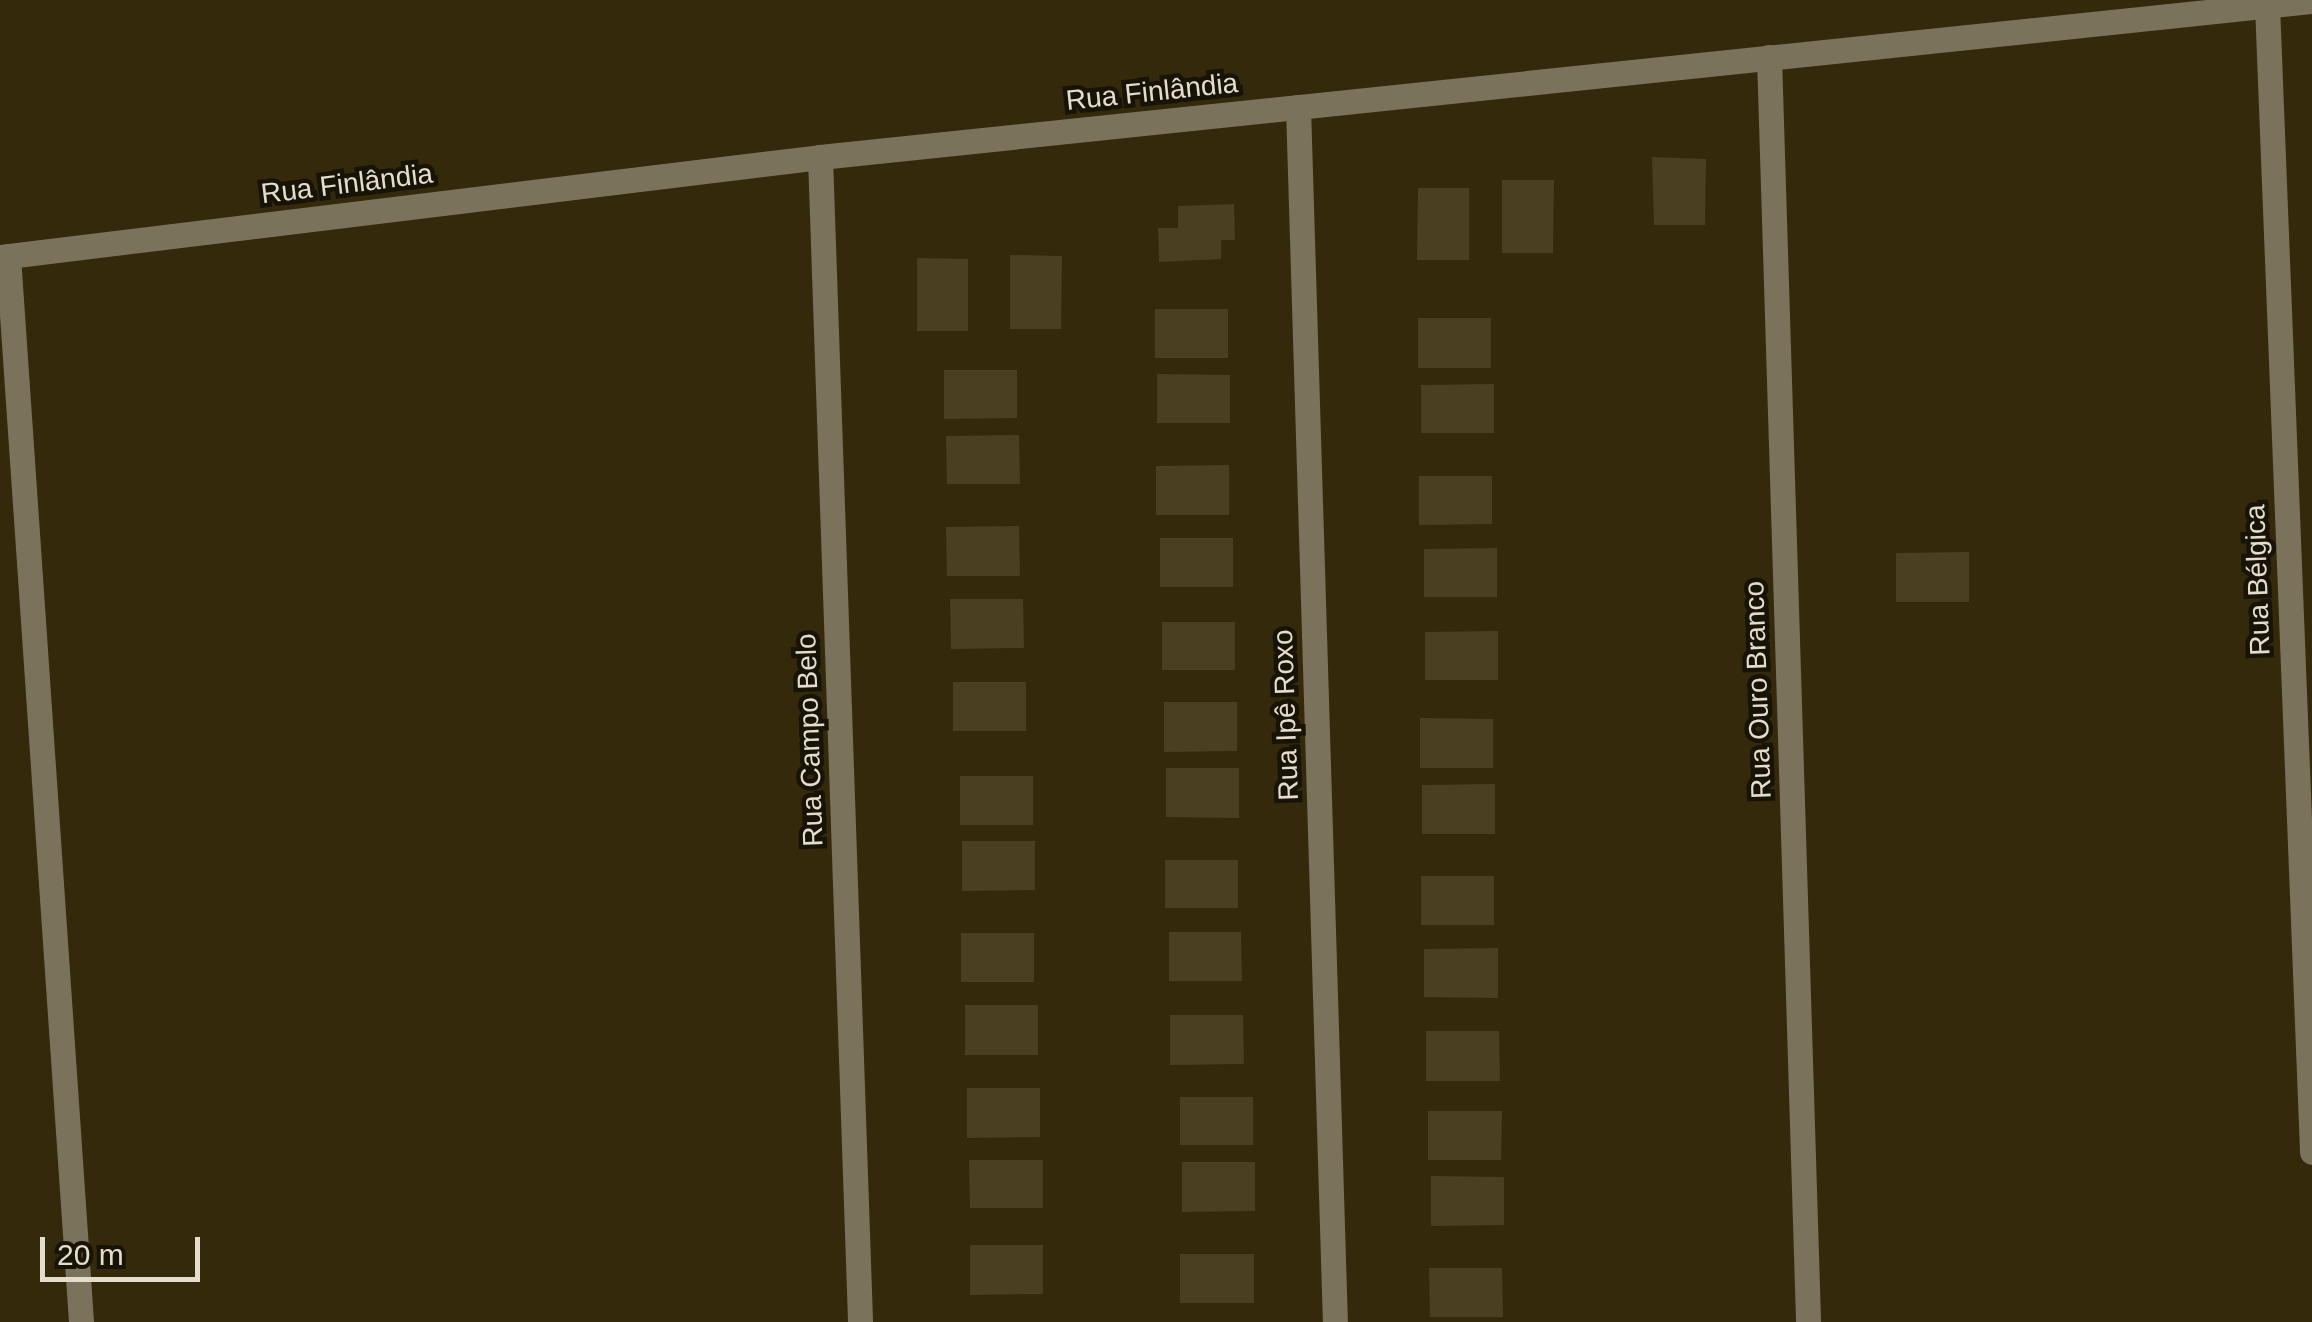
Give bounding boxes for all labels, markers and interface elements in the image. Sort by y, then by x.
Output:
street label: Rua Finlândia [1064,66,1240,118]
street label: Rua Finlândia [259,157,435,211]
street label: Rua Bélgica [2239,504,2277,656]
street label: Rua Ouro Branco [1737,581,1779,799]
street label: Rua Ipê Roxo [1266,629,1306,801]
street label: Rua Campo Belo [789,633,831,847]
scale bar [45,1217,205,1279]
text: 20 m [57,1238,124,1271]

